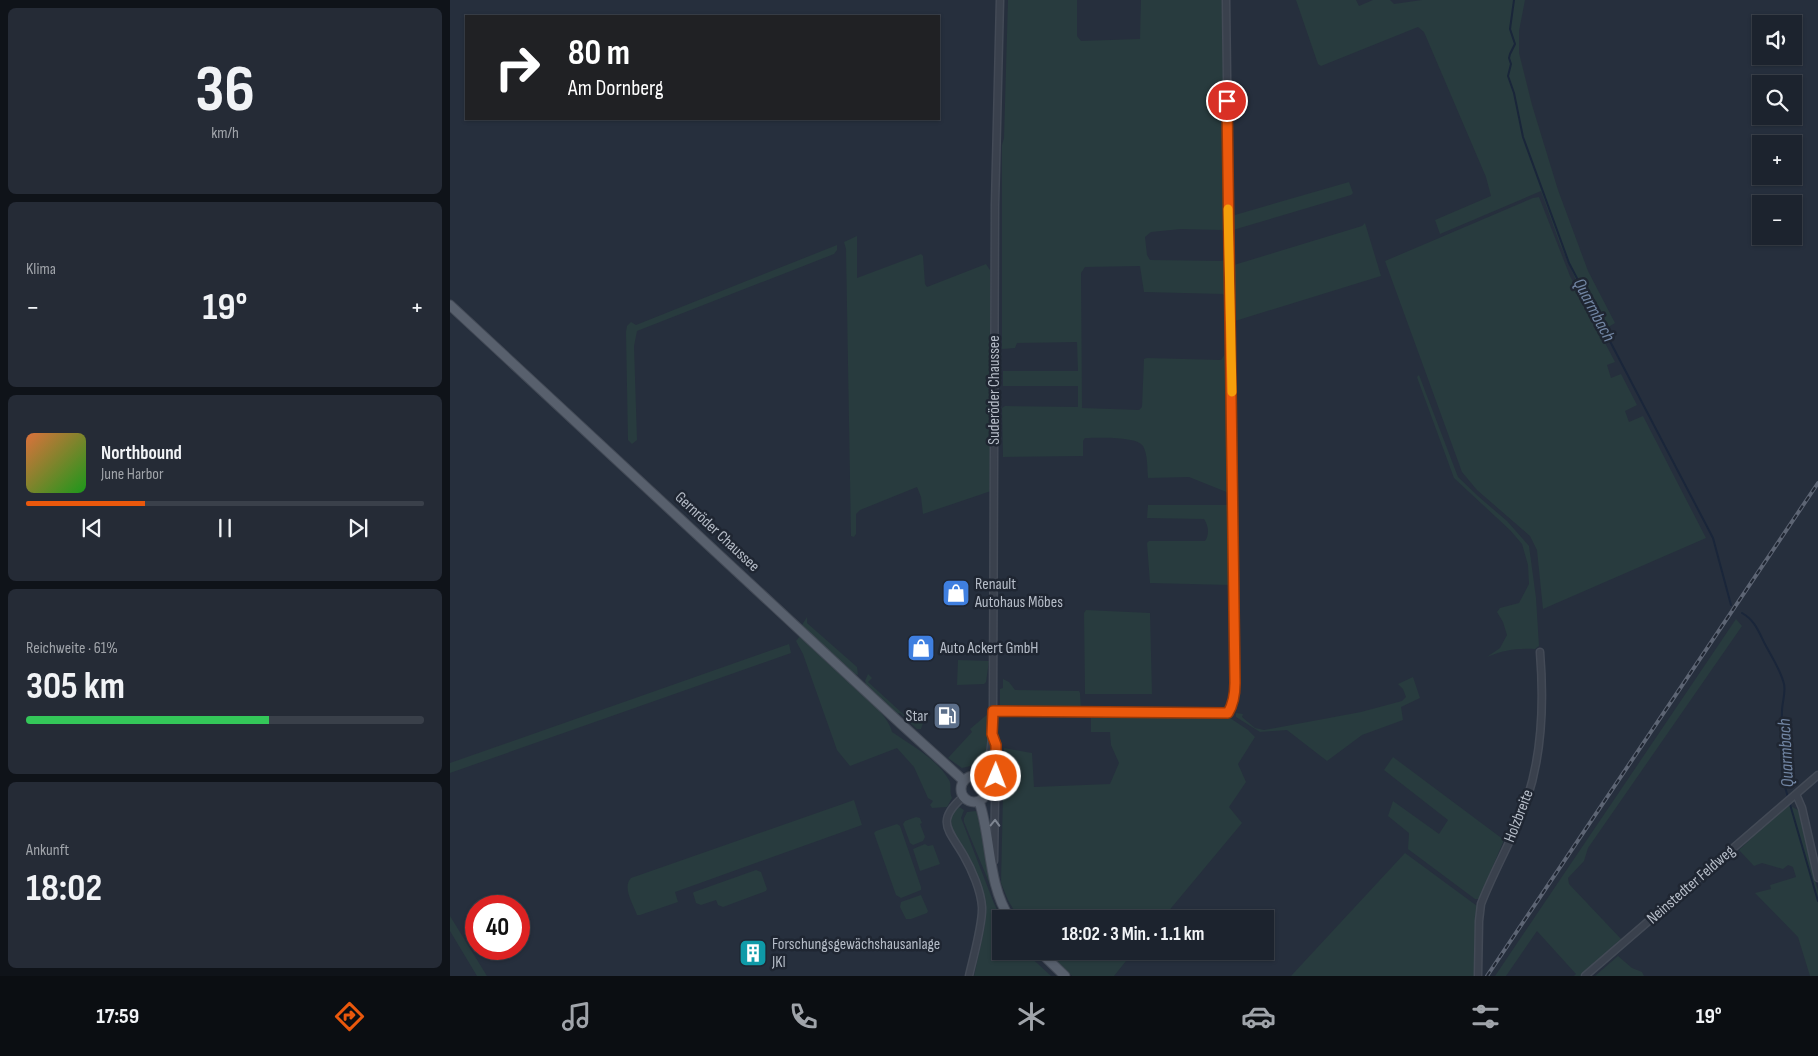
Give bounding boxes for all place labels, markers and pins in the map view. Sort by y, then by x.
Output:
pin [1206,80,1248,122]
place label: Renault Autohaus Möbes [974,575,1063,612]
shop icon: Renault Autohaus Möbes [941,578,971,608]
shop icon: Auto Ackert GmbH [906,633,936,663]
place label: Auto Ackert GmbH [939,639,1039,658]
fuel station icon: Star [932,701,962,731]
place label: Star [906,707,928,726]
place label: Forschungsgewächshausanlage JKI [771,935,940,972]
building icon: Forschungsgewächshausanlage JKI [738,938,768,968]

